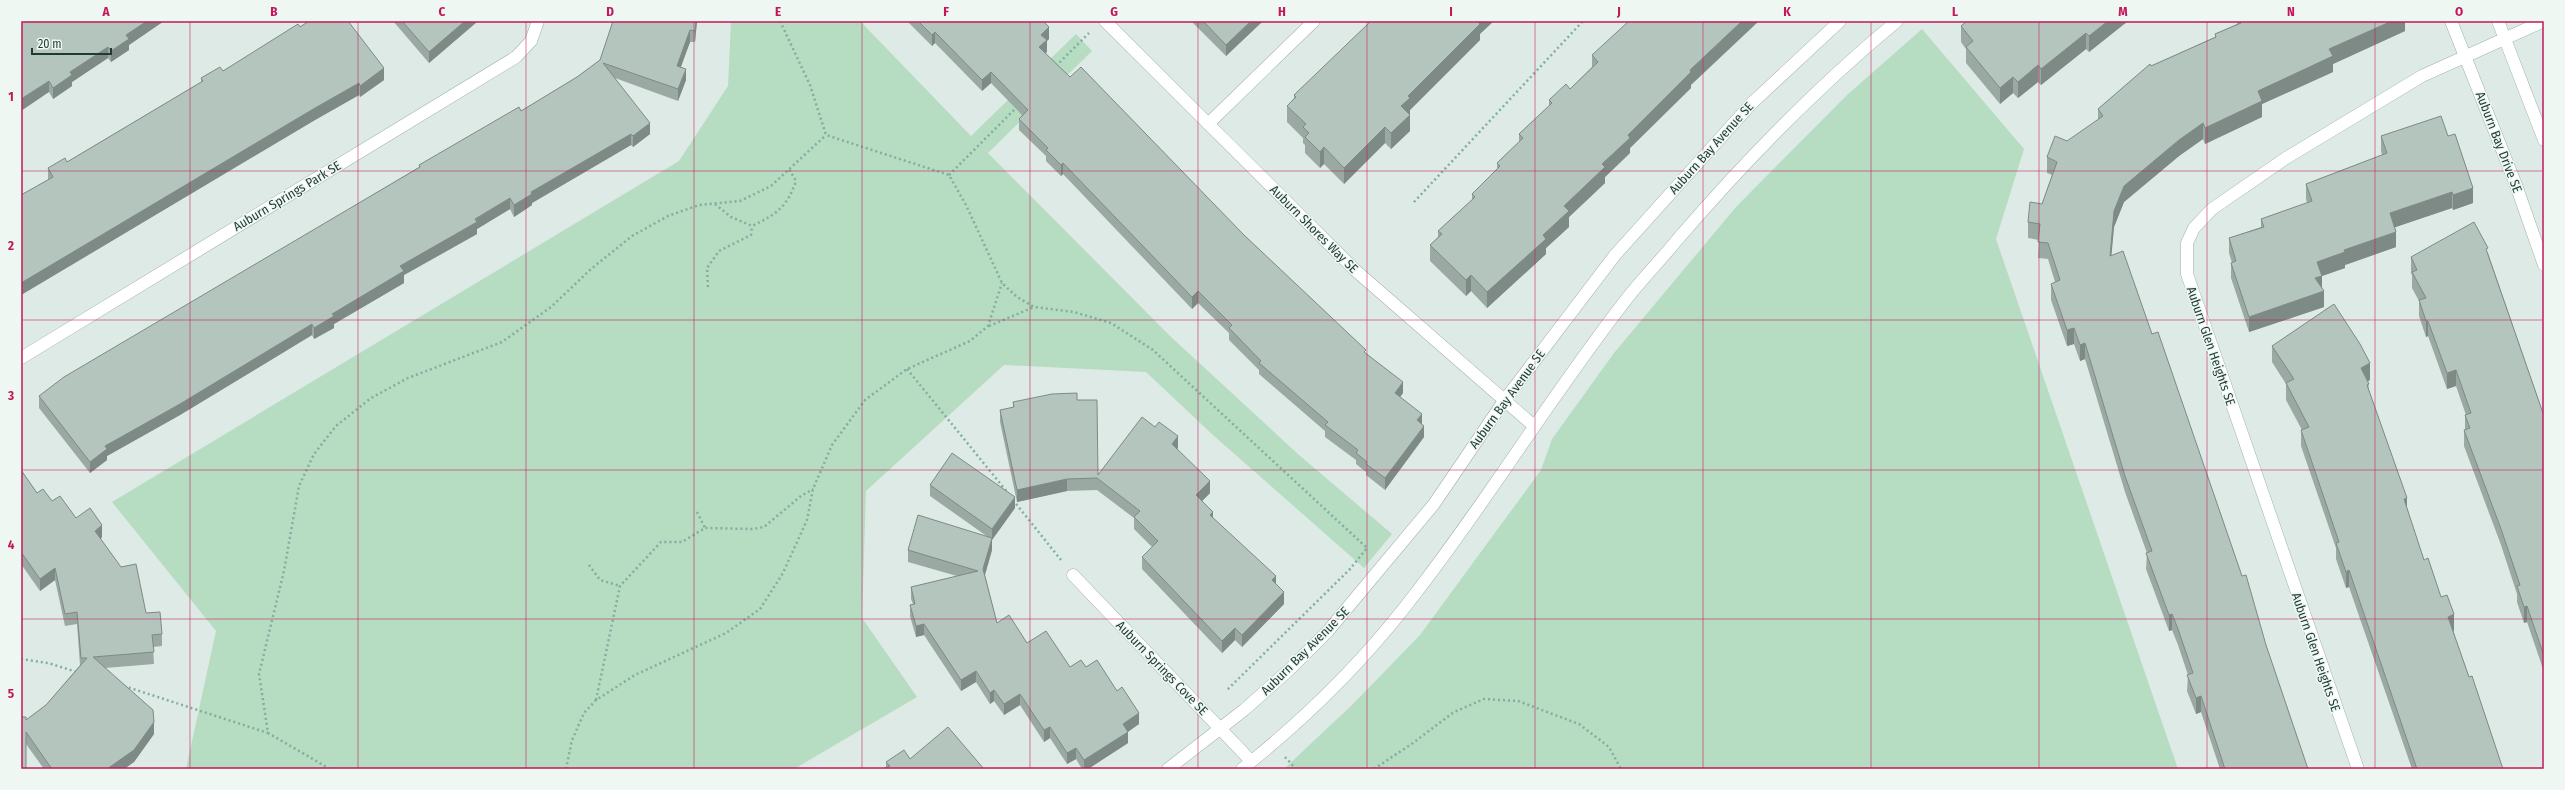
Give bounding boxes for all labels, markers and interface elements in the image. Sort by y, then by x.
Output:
text: A [101,4,110,19]
text: B [270,4,278,19]
text: C [439,4,446,19]
text: D [606,4,614,19]
text: E [775,4,781,19]
text: F [943,4,949,19]
text: G [1110,4,1118,19]
text: H [1278,4,1286,19]
text: I [1449,4,1453,19]
text: J [1616,4,1621,19]
text: K [1783,4,1791,19]
text: L [1952,4,1958,19]
text: M [2118,4,2128,19]
text: N [2287,4,2295,19]
text: O [2455,4,2463,19]
scale bar [32,30,111,56]
text: 20 m [38,37,62,51]
text: 1 [8,89,14,104]
street label: Auburn Bay Drive SE [2473,89,2525,195]
street label: Auburn Bay Avenue SE [1666,99,1756,197]
street label: Auburn Springs Park SE [230,158,344,234]
street label: Auburn Shores Way SE [1267,182,1361,276]
text: 2 [7,238,14,253]
street label: Auburn Glen Heights SE [2184,285,2238,407]
street label: Auburn Bay Avenue SE [1466,347,1548,451]
text: 3 [7,388,14,403]
text: 4 [8,537,15,552]
street label: Auburn Glen Heights SE [2289,591,2343,713]
street label: Auburn Bay Avenue SE [1258,604,1352,698]
street label: Auburn Springs Cove SE [1113,618,1211,718]
text: 5 [8,686,14,701]

